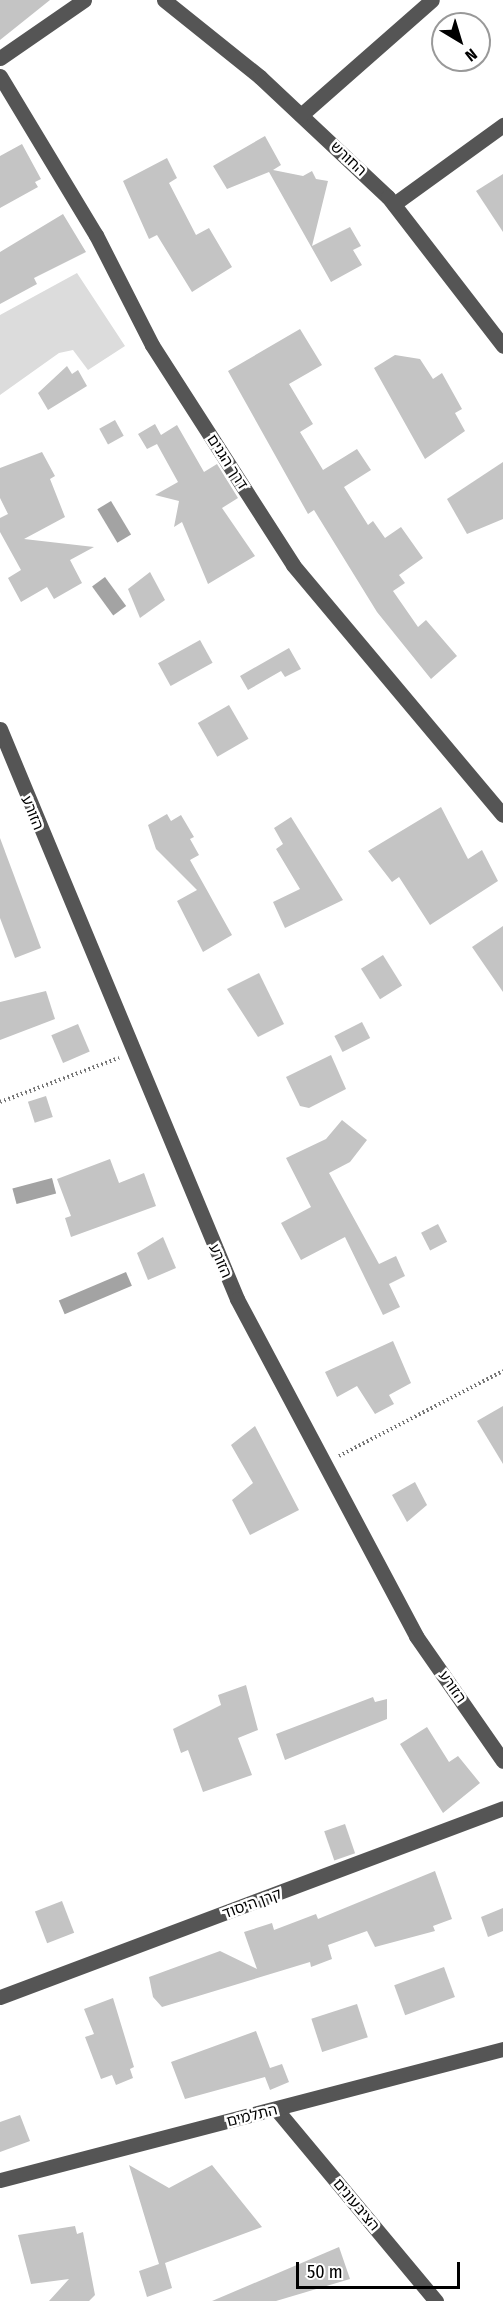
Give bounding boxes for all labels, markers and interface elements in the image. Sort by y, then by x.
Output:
north arrow [431,12,491,72]
text: N [462,45,481,65]
street label: החורש [326,138,370,180]
street label: דרך הגנים [203,431,251,493]
street label: הזורע [17,793,47,833]
street label: הזורע [205,1241,235,1281]
street label: הזורע [434,1667,470,1707]
street label: קרן היסוד [220,1885,284,1923]
street label: התלמים [225,2101,279,2131]
street label: הציבעונים [329,2175,383,2235]
scale bar [299,2250,462,2288]
text: 50 m [307,2261,343,2283]

